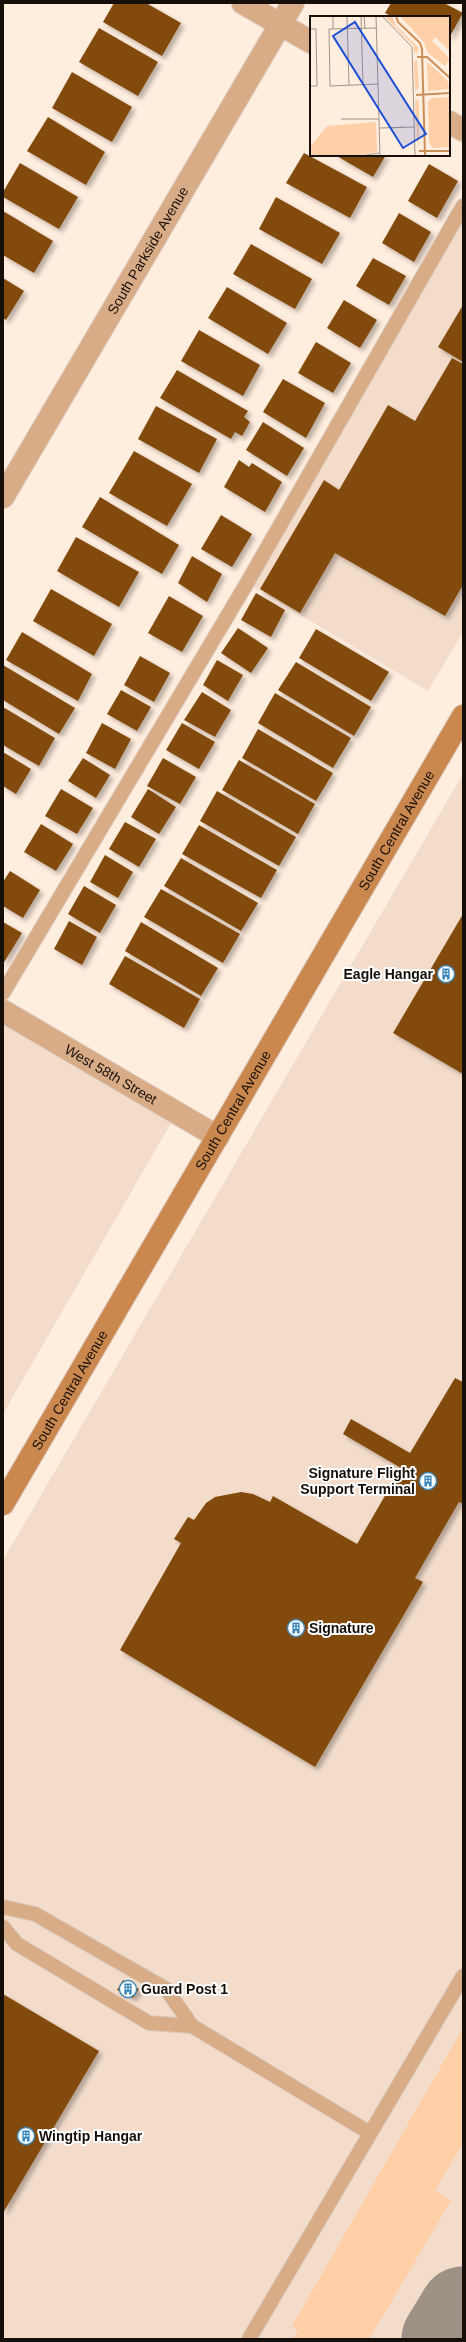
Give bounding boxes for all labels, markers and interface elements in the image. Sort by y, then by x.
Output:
inset map [310,16,450,156]
street label: South Parkside Avenue [104,183,192,317]
street label: South Central Avenue [355,767,438,893]
building icon: Eagle Hangar [436,964,456,984]
place label: Eagle Hangar [344,966,434,982]
street label: West 58th Street [62,1041,160,1107]
street label: South Central Avenue [192,1047,274,1173]
street label: South Central Avenue [28,1327,111,1453]
place label: Signature Flight Support Terminal [300,1465,415,1497]
building icon: Signature Flight Support Terminal [418,1471,438,1491]
building icon: Signature [286,1618,306,1638]
place label: Signature [309,1620,374,1636]
building icon: Guard Post 1 [118,1979,138,1999]
place label: Guard Post 1 [141,1981,228,1997]
building icon: Wingtip Hangar [16,2126,36,2146]
place label: Wingtip Hangar [39,2128,143,2144]

